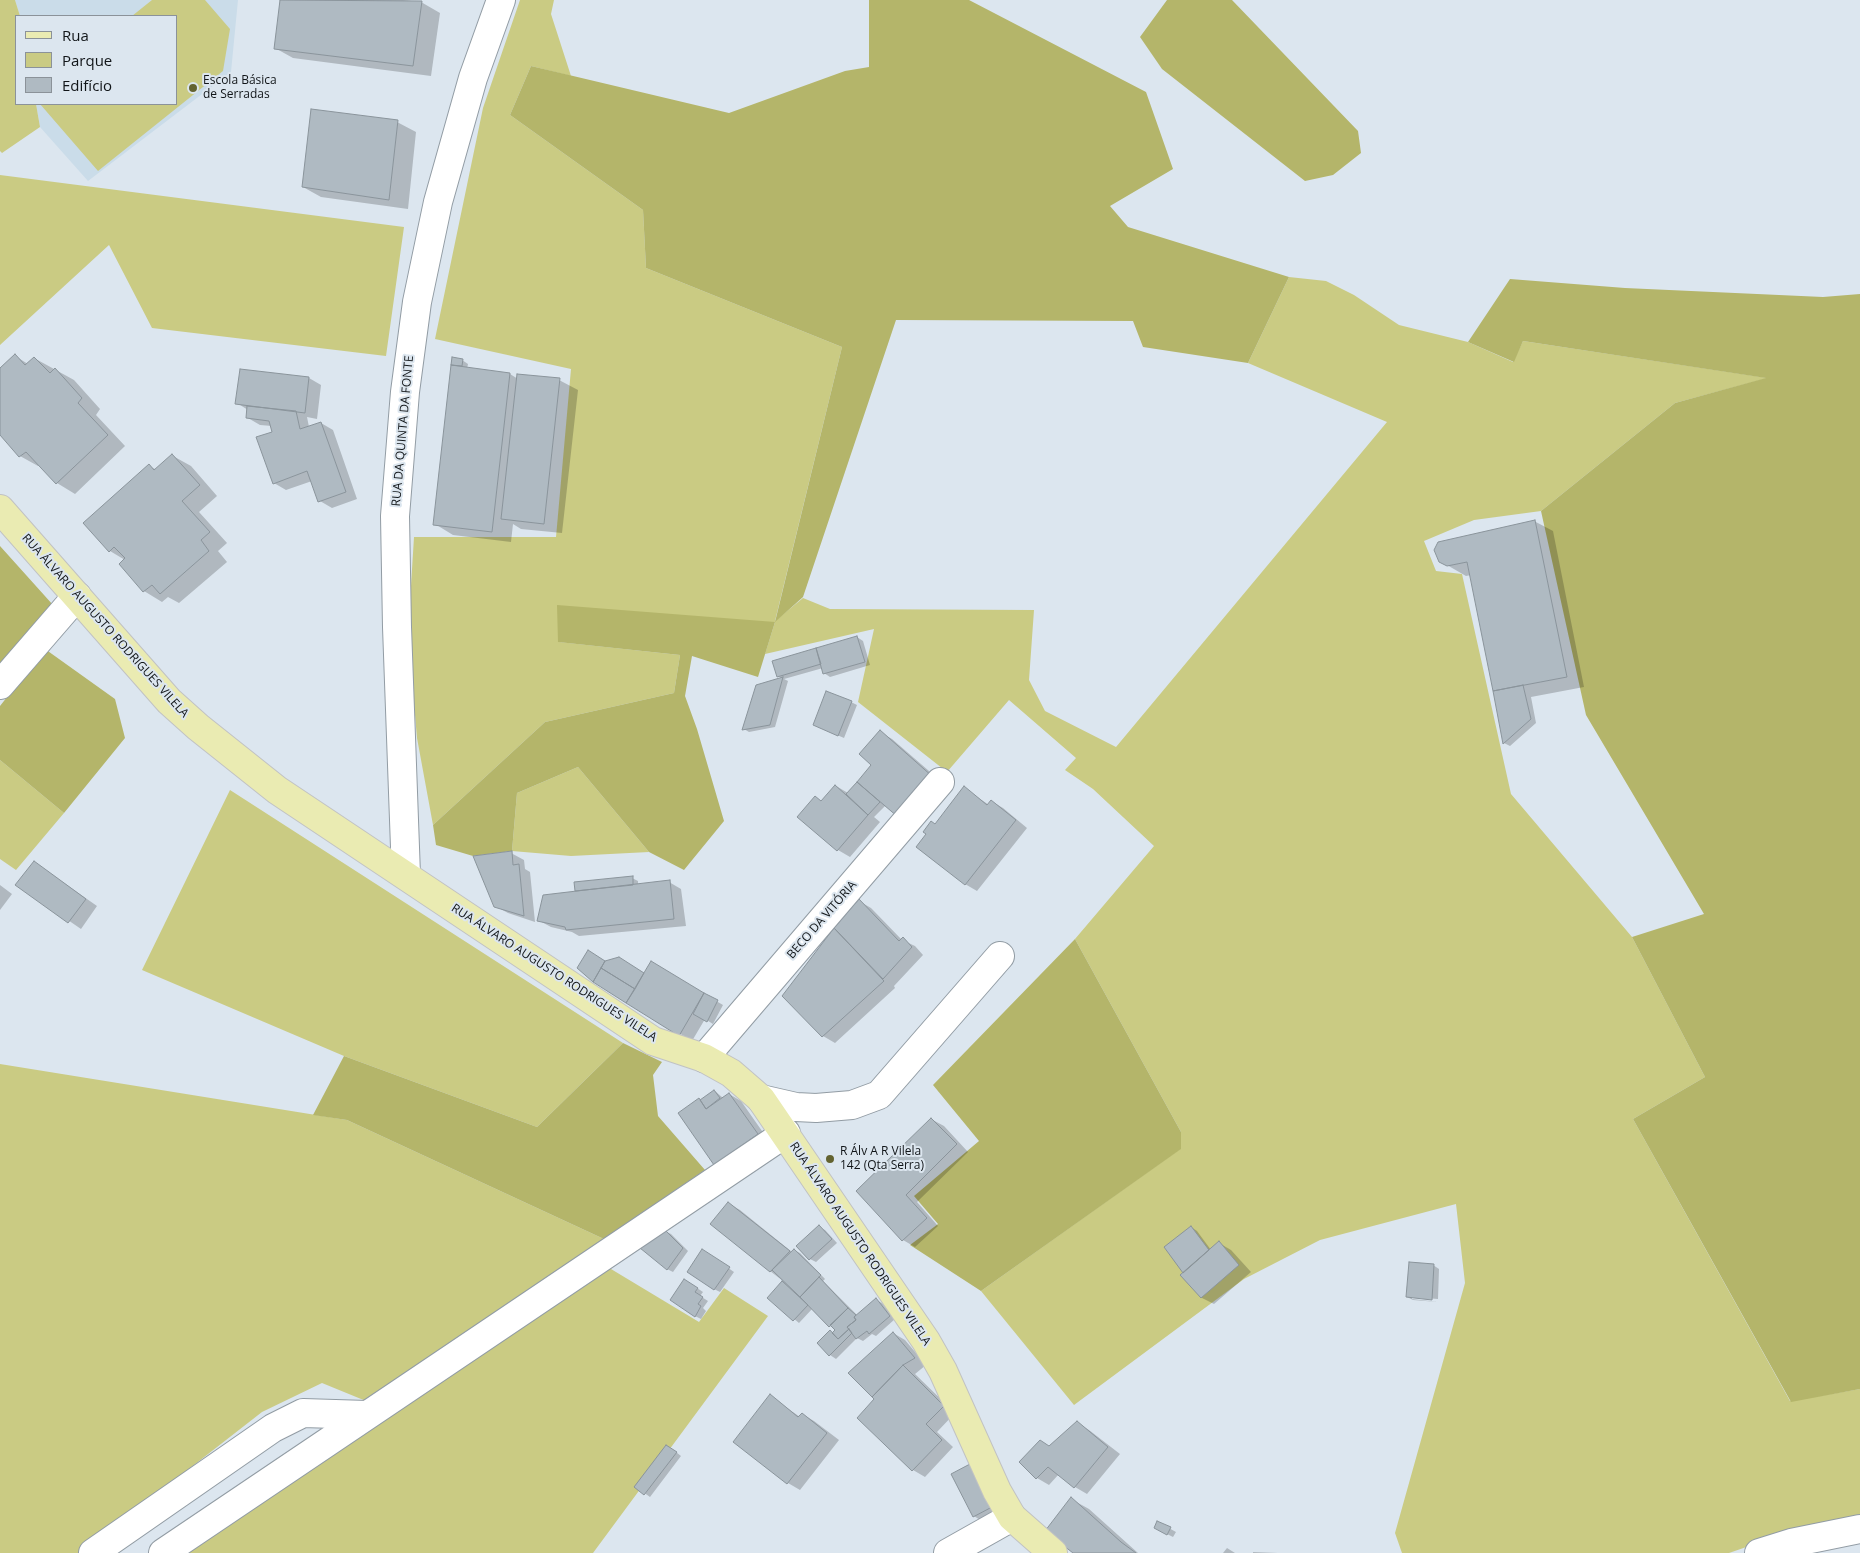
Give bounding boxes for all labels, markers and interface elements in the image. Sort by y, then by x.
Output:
legend [15,15,178,105]
text: Rua [62,25,89,45]
text: Parque [62,50,112,70]
place label: Escola Básica de Serradas [203,74,277,102]
text: Edifício [62,75,112,95]
marker: Escola Básica de Serradas [187,82,199,94]
street label: RUA DA QUINTA DA FONTE [389,355,417,507]
street label: RUA ÁLVARO AUGUSTO RODRIGUES VILELA [19,531,191,721]
street label: BECO DA VITÓRIA [784,878,860,962]
street label: RUA ÁLVARO AUGUSTO RODRIGUES VILELA [449,901,659,1045]
street label: RUA ÁLVARO AUGUSTO RODRIGUES VILELA [786,1140,934,1348]
place label: R Álv A R Vilela 142 (Qta Serra) [840,1145,924,1173]
marker: R Álv A R Vilela 142 (Qta Serra) [824,1153,836,1165]

